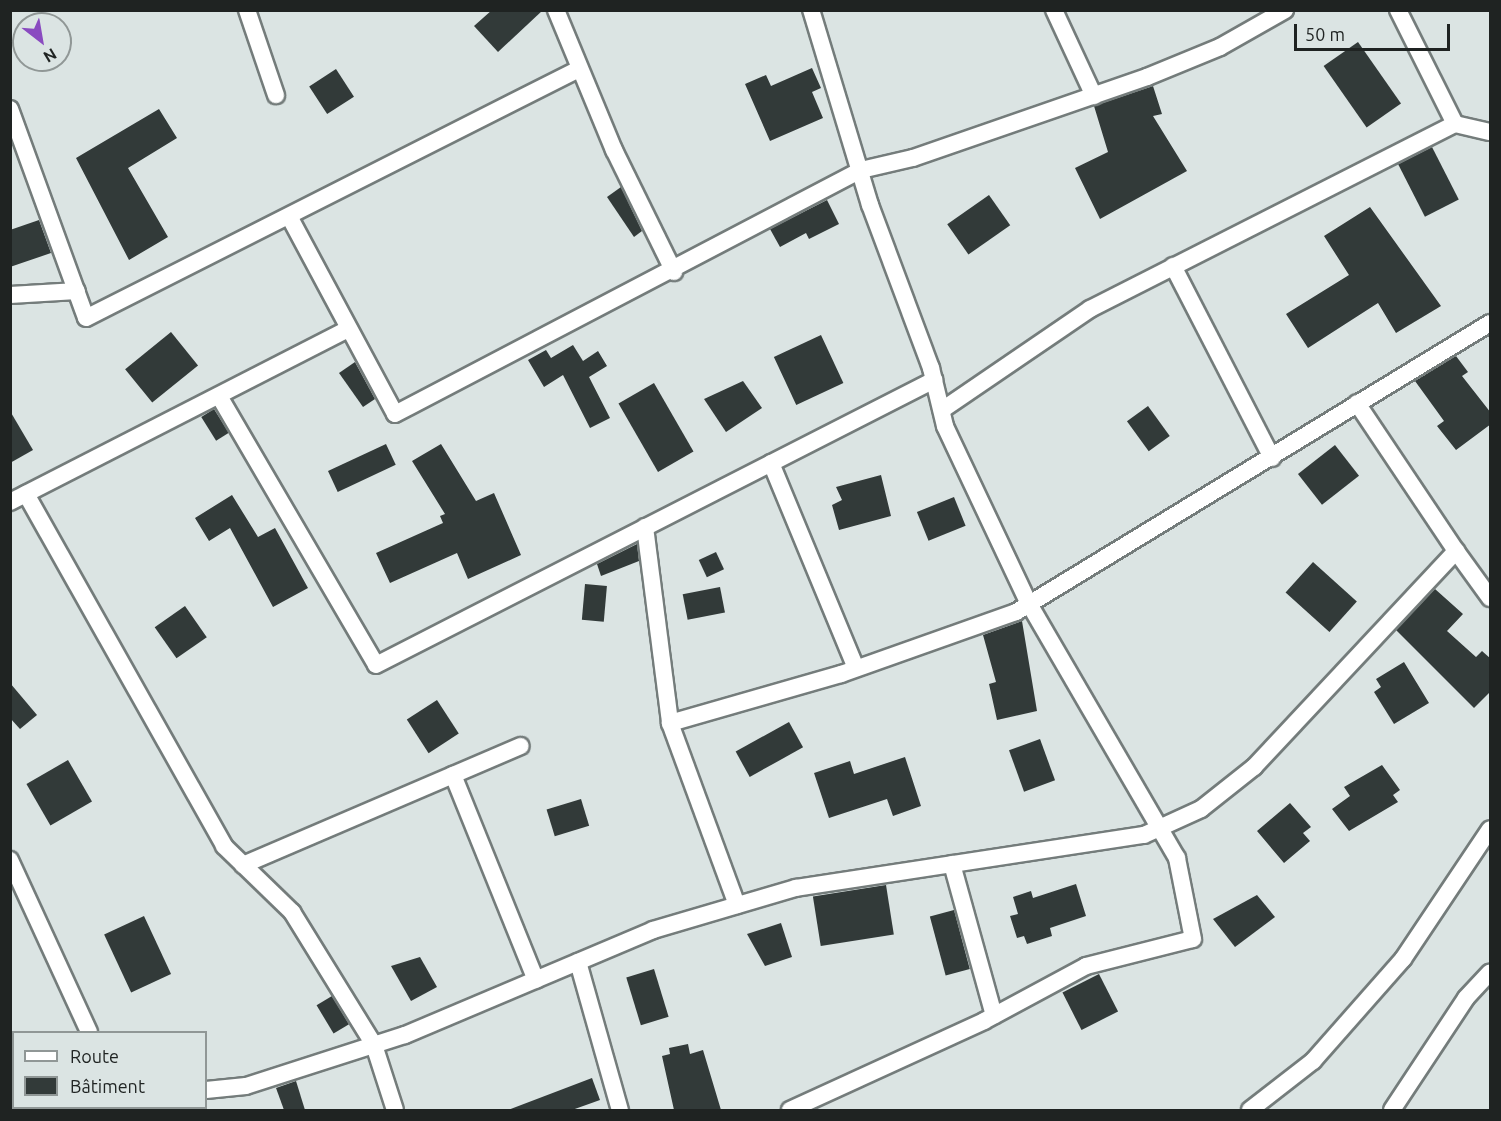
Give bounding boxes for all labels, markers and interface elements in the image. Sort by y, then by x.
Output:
north arrow [12,12,72,72]
scale bar [1297,12,1453,50]
text: 50 m [1305,24,1345,44]
text: N [40,45,60,67]
legend [12,1031,207,1109]
text: Route [70,1046,119,1066]
text: Bâtiment [70,1076,145,1096]

